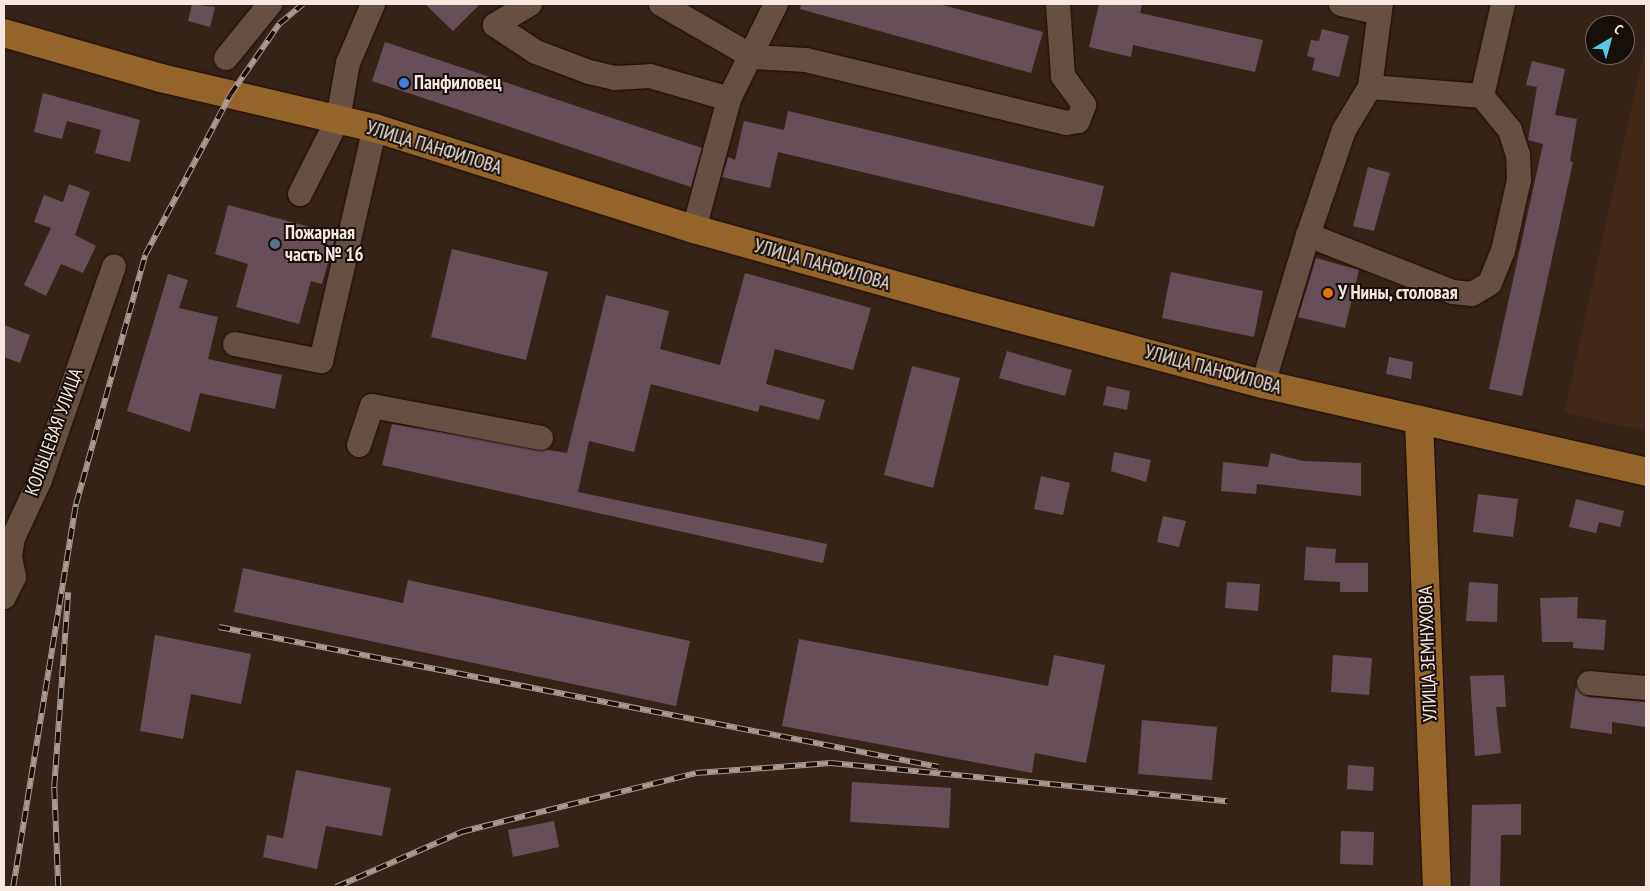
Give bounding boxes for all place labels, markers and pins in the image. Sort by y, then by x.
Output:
place label: Панфиловец [414,72,501,94]
marker: Панфиловец [398,77,410,89]
place label: Пожарная часть № 16 [285,222,364,266]
marker: Пожарная часть № 16 [269,238,281,250]
place label: У Нины, столовая [1338,282,1459,304]
marker: У Нины, столовая [1322,287,1334,299]

